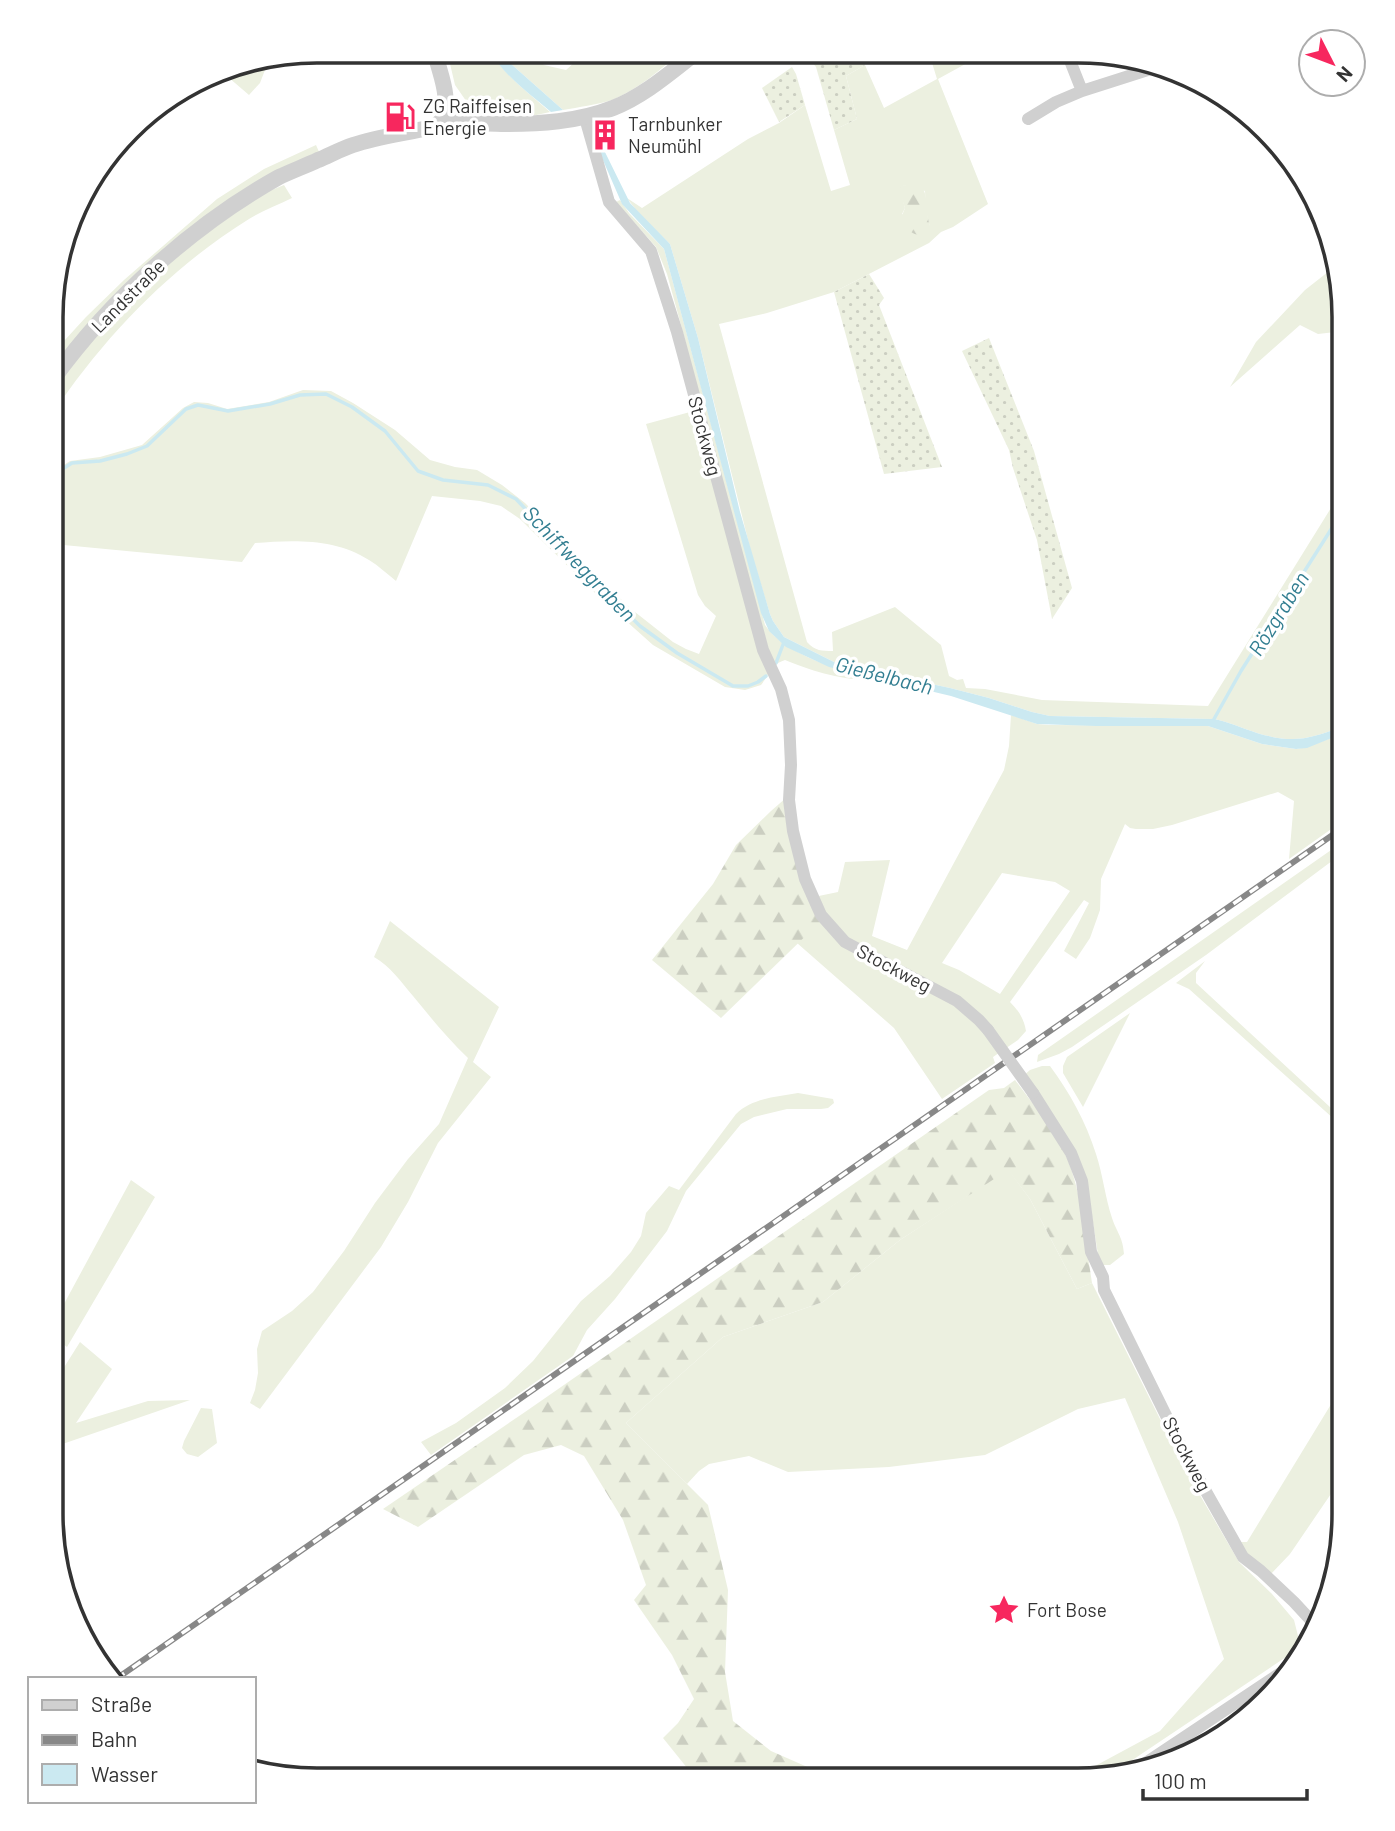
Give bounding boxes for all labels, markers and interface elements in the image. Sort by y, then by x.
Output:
north arrow [1297,28,1367,98]
text: N [1332,62,1358,87]
place label: ZG Raiffeisen Energie [423,94,532,139]
fuel station icon: ZG Raiffeisen Energie [383,100,417,134]
place label: Tarnbunker Neumühl [628,112,722,157]
building icon: Tarnbunker Neumühl [588,118,622,152]
street label: Landstraße [86,254,169,337]
street label: Stockweg [684,394,727,478]
water label: Schiffweggraben [519,500,642,626]
water label: Rözgraben [1242,567,1313,660]
water label: Gießelbach [833,650,936,699]
street label: Stockweg [853,938,935,997]
street label: Stockweg [1158,1413,1217,1495]
place icon: Fort Bose [987,1593,1021,1627]
place label: Fort Bose [1027,1598,1107,1621]
legend [28,1677,256,1803]
text: Straße [91,1691,152,1716]
text: Bahn [91,1726,137,1751]
scale bar [1143,1758,1308,1802]
text: Wasser [91,1761,158,1786]
text: 100 m [1154,1768,1207,1793]

